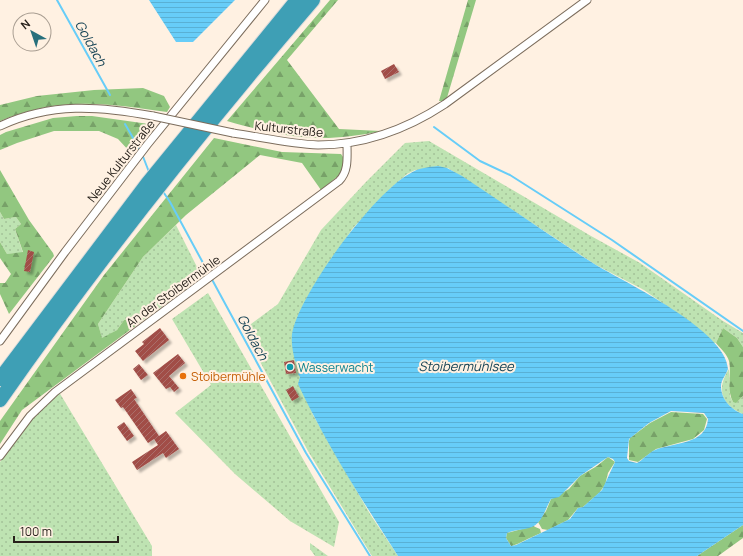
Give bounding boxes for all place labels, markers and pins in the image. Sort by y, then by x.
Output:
place label: Wasserwacht [298,359,374,376]
marker: Wasserwacht [285,362,295,372]
place label: Stoibermühle [191,368,266,385]
marker: Stoibermühle [178,371,188,381]

